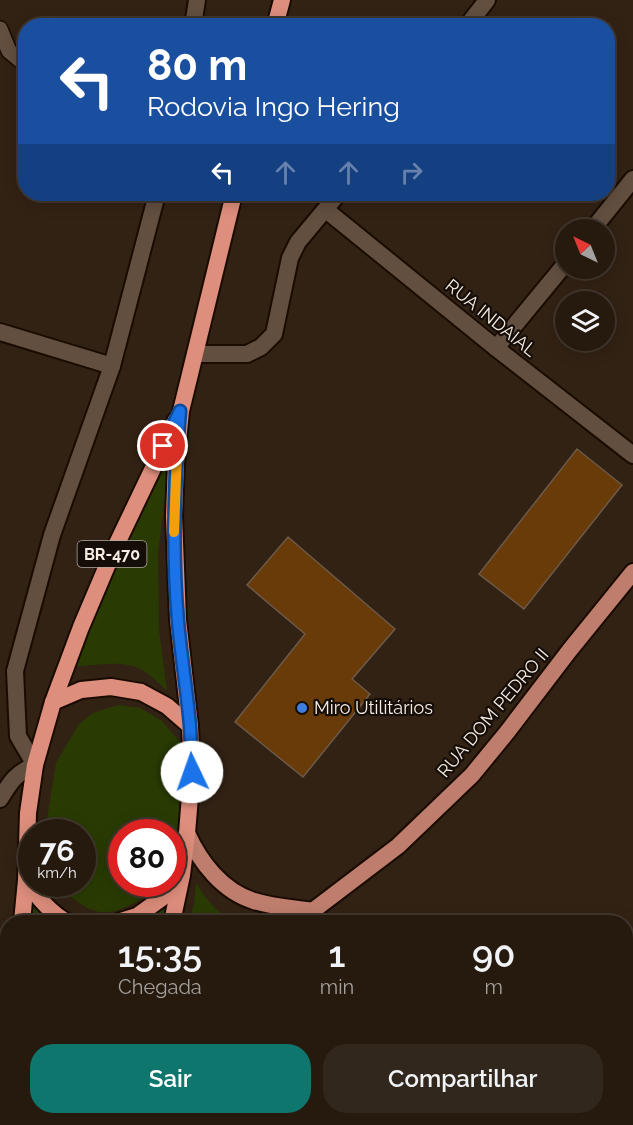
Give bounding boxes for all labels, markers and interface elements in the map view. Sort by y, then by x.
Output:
text: 80 m [147,41,247,90]
icon: left [48,42,126,120]
text: Rodovia Ingo Hering [147,91,400,122]
icon: left [206,156,239,189]
icon: ahead [269,156,302,189]
icon: ahead [332,156,365,189]
icon: right [395,156,428,189]
north arrow [555,219,615,279]
map controls [555,219,615,351]
street label: RUA INDAIAL [442,274,541,361]
button: layers [555,291,615,351]
pin [137,420,188,471]
icon: arrive [146,429,179,462]
road number: BR-470 [78,541,146,567]
street label: RUA DOM PEDRO II [433,644,553,781]
place label: Miro Utilitários [314,697,433,718]
marker: Miro Utilitários [295,701,309,715]
position arrow [160,740,224,804]
speed limit sign: 80 [108,819,186,897]
text: 76 [39,833,75,868]
text: km/h [37,864,77,882]
text: 15:35 [118,933,202,975]
text: 1 [329,933,346,975]
text: 90 [472,933,515,975]
text: Chegada [118,975,202,999]
text: min [320,975,354,999]
text: m [484,975,503,999]
button: Sair [30,1044,311,1113]
button: Compartilhar [323,1044,603,1113]

